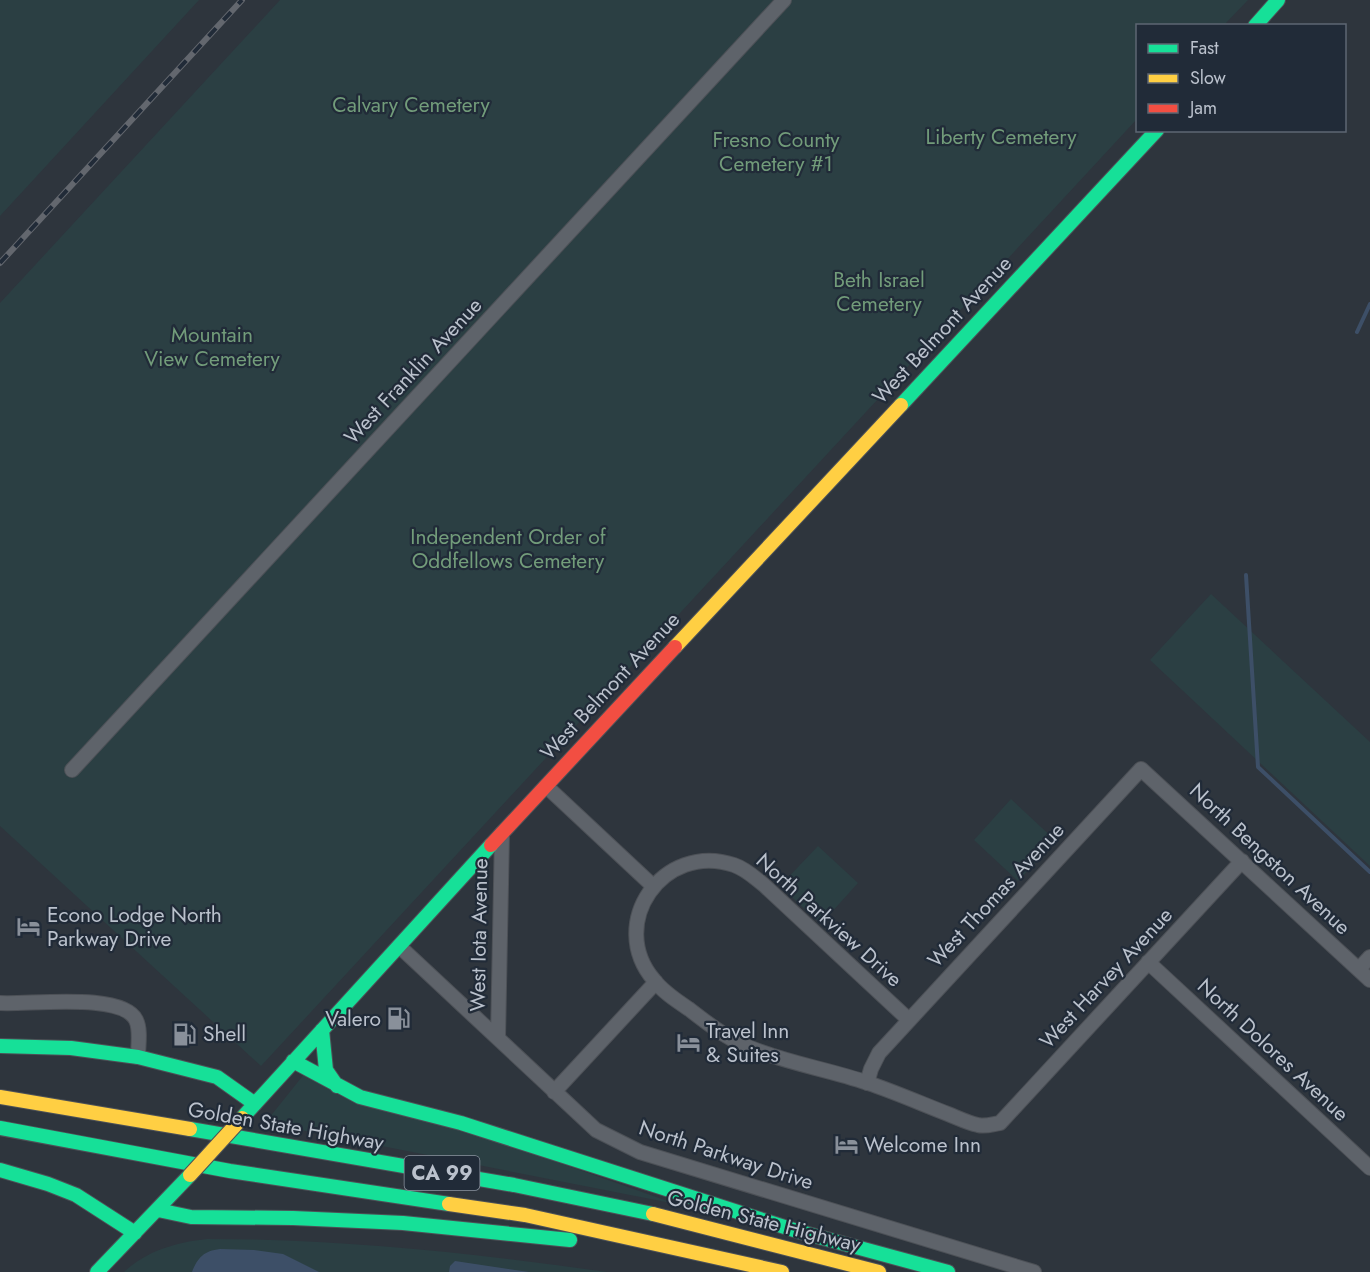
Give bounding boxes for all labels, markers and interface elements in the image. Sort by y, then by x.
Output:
legend [1136,24,1346,132]
text: Fast [1190,35,1219,61]
text: Slow [1190,65,1227,91]
park label: Calvary Cemetery [332,90,490,120]
text: Jam [1188,95,1217,121]
park label: Liberty Cemetery [926,122,1077,152]
park label: Fresno County Cemetery #1 [712,125,840,179]
street label: West Belmont Avenue [865,249,1019,411]
park label: Beth Israel Cemetery [833,265,925,319]
street label: West Franklin Avenue [337,291,489,451]
park label: Mountain View Cemetery [144,320,281,374]
park label: Independent Order of Oddfellows Cemetery [410,522,607,576]
street label: West Belmont Avenue [533,605,687,767]
street label: North Bengston Avenue [1183,776,1357,942]
street label: West Thomas Avenue [921,816,1071,974]
street label: North Parkview Drive [749,846,909,994]
street label: West Iota Avenue [463,858,495,1012]
place label: Econo Lodge North Parkway Drive [47,900,222,954]
street label: West Harvey Avenue [1033,901,1180,1055]
hotel icon: Econo Lodge North Parkway Drive [16,914,42,940]
street label: North Dolores Avenue [1191,972,1355,1128]
place label: Valero [325,1004,381,1034]
fuel station icon: Valero [386,1006,412,1032]
place label: Travel Inn & Suites [706,1016,789,1070]
place label: Shell [203,1019,246,1049]
fuel station icon: Shell [172,1021,198,1047]
hotel icon: Travel Inn & Suites [675,1030,701,1056]
street label: Golden State Highway [186,1094,387,1158]
street label: North Parkway Drive [635,1113,817,1197]
place label: Welcome Inn [864,1130,981,1160]
hotel icon: Welcome Inn [833,1132,859,1158]
road number: CA 99 [404,1156,480,1190]
street label: Golden State Highway [664,1182,865,1260]

